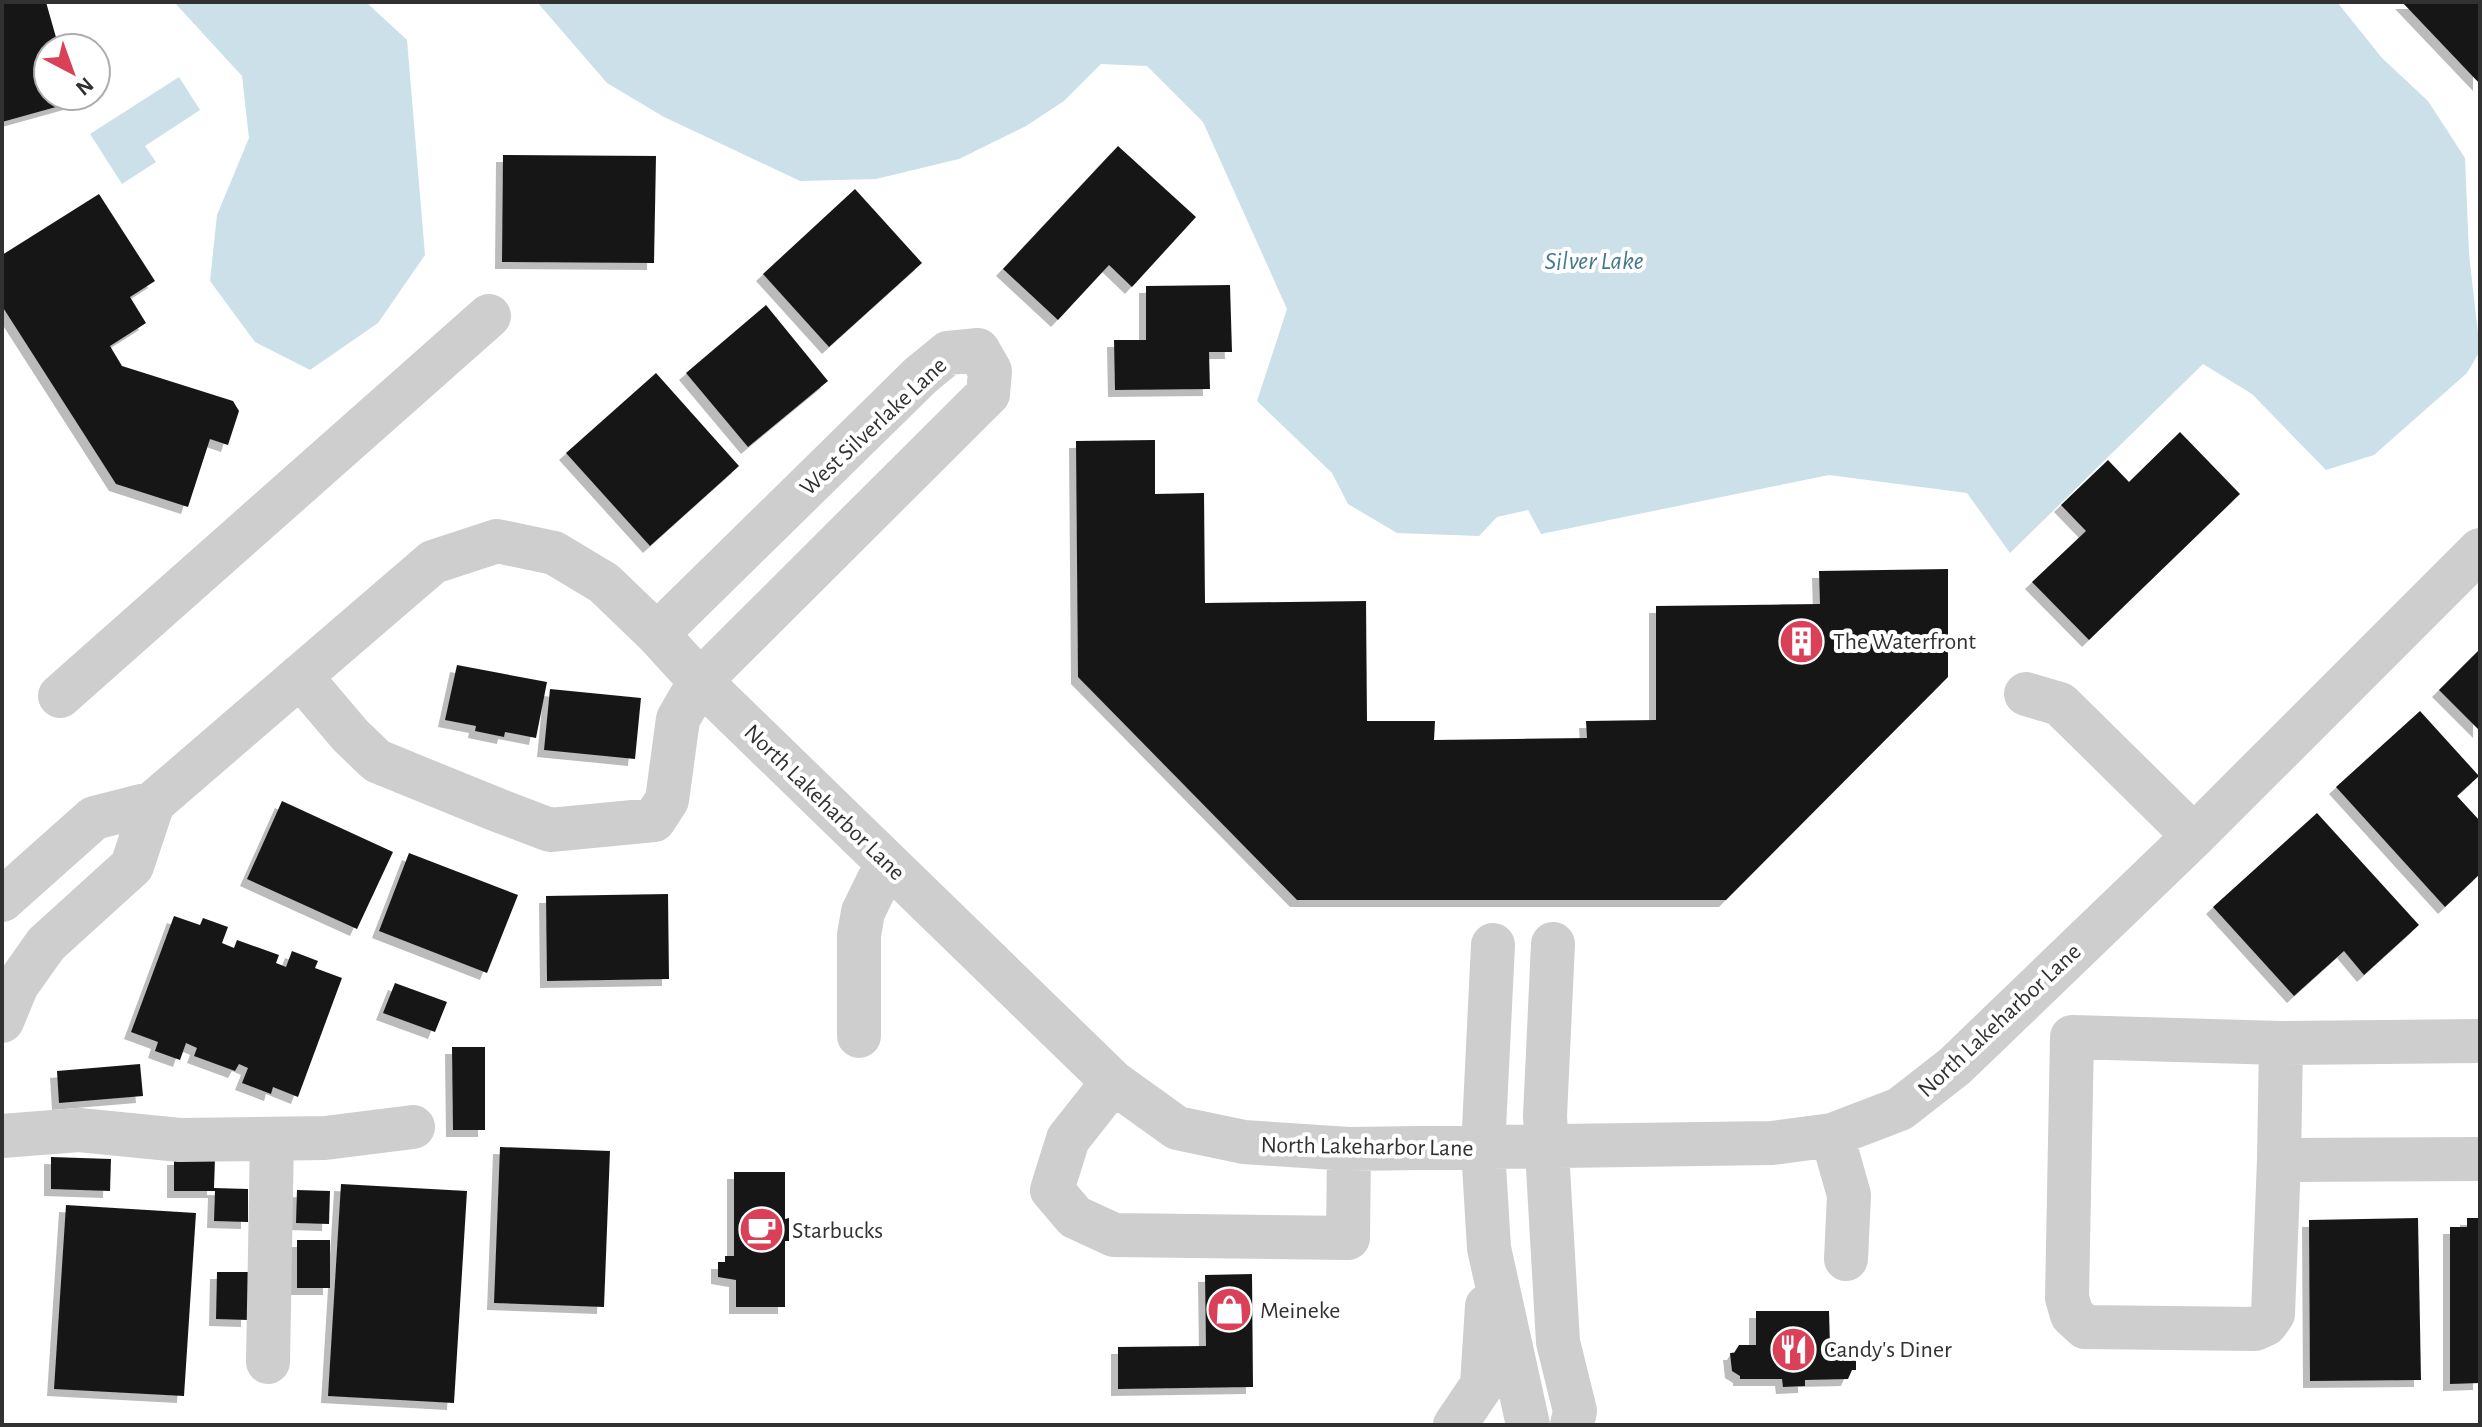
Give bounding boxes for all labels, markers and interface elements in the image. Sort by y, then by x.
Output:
north arrow [32,32,112,112]
text: N [71,73,97,100]
water label: Silver Lake [1544,248,1644,274]
street label: West Silverlake Lane [796,353,952,500]
building icon: The Waterfront [1778,617,1826,665]
place label: The Waterfront [1833,630,1976,654]
street label: North Lakeharbor Lane [739,720,909,885]
street label: North Lakeharbor Lane [1914,939,2086,1102]
street label: North Lakeharbor Lane [1260,1133,1474,1161]
cafe icon: Starbucks [737,1206,785,1254]
place label: Starbucks [792,1219,883,1243]
shop icon: Meineke [1205,1286,1253,1334]
place label: Meineke [1260,1299,1340,1323]
restaurant icon: Candy's Diner [1769,1325,1817,1373]
place label: Candy's Diner [1824,1338,1952,1362]

